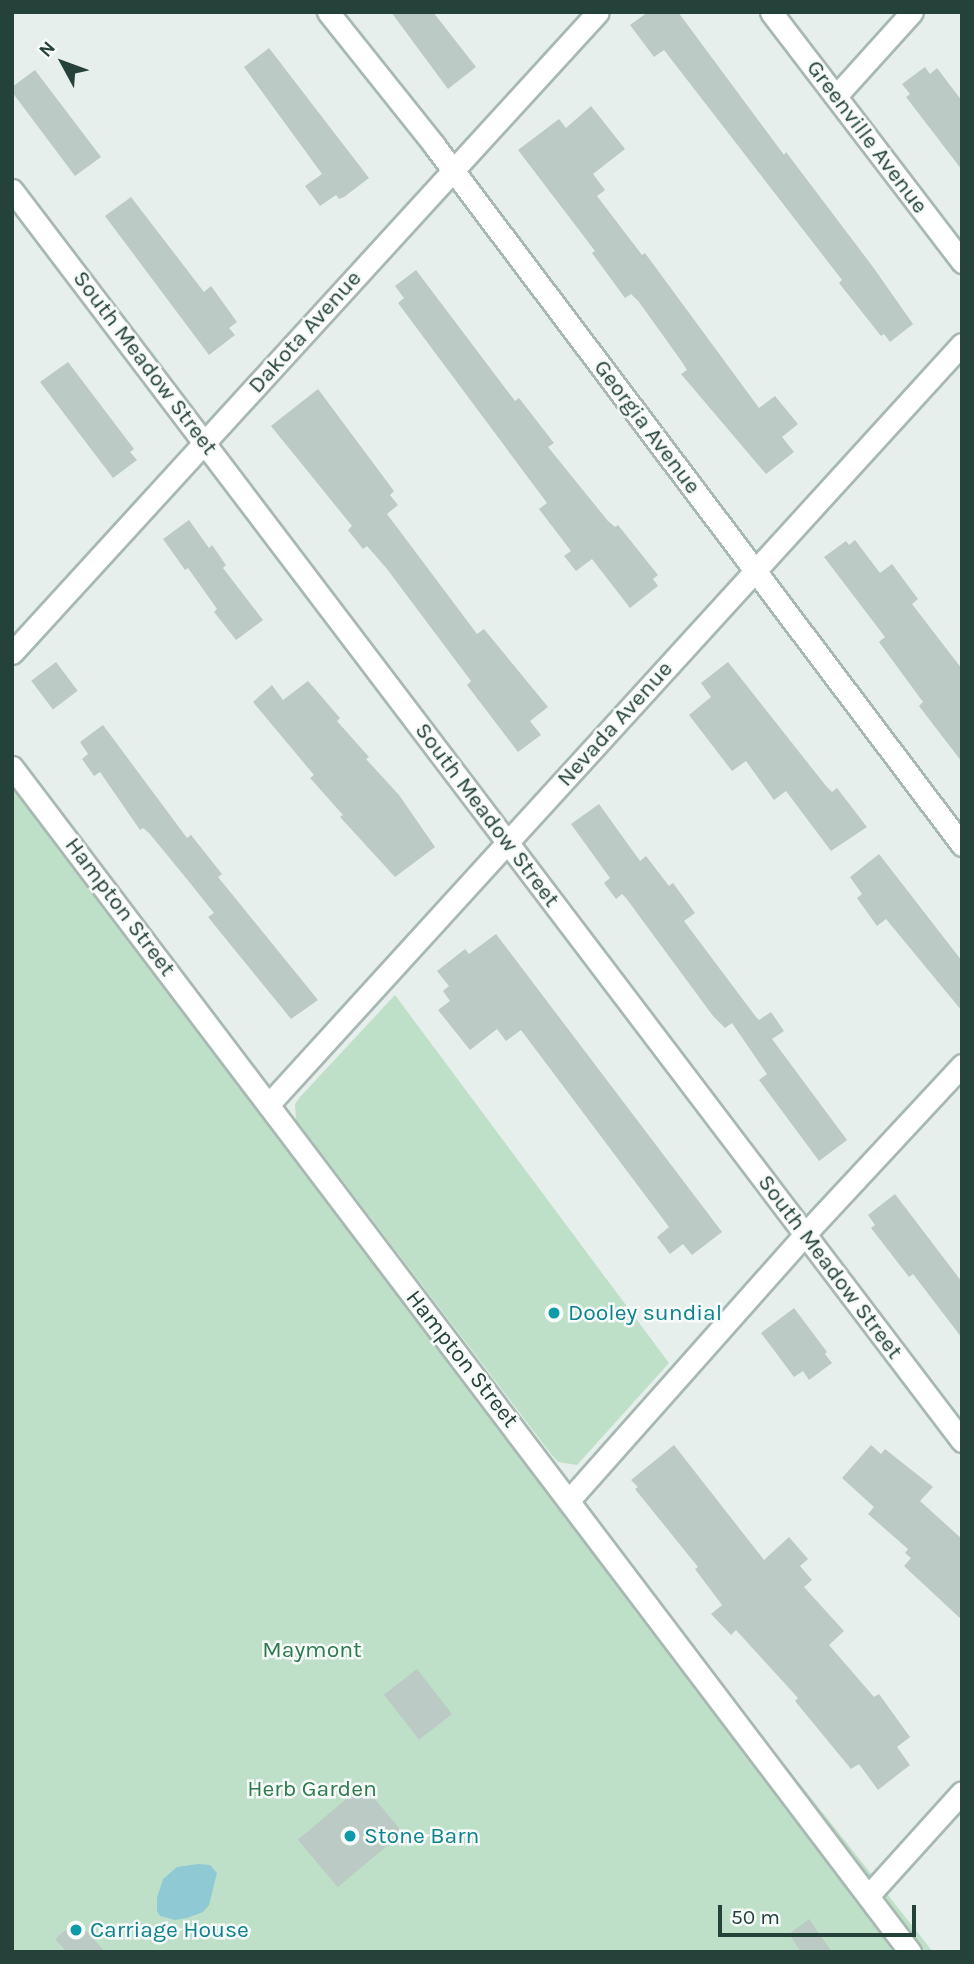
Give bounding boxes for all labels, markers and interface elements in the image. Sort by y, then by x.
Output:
north arrow [28,28,98,98]
text: N [34,37,60,62]
street label: Greenville Avenue [800,55,934,219]
street label: South Meadow Street [67,265,223,461]
street label: Dakota Avenue [243,265,367,399]
street label: Georgia Avenue [588,354,706,500]
street label: Nevada Avenue [551,656,679,792]
street label: South Meadow Street [409,717,565,913]
street label: Hampton Street [59,832,181,982]
street label: South Meadow Street [752,1169,908,1365]
street label: Hampton Street [400,1285,524,1433]
place label: Dooley sundial [568,1299,722,1327]
marker: Dooley sundial [546,1305,562,1321]
park label: Maymont [262,1636,362,1664]
park label: Herb Garden [247,1775,377,1803]
place label: Stone Barn [364,1822,479,1850]
marker: Stone Barn [342,1828,358,1844]
scale bar [722,1890,920,1934]
text: 50 m [731,1905,780,1929]
place label: Carriage House [90,1916,249,1944]
marker: Carriage House [68,1922,84,1938]

